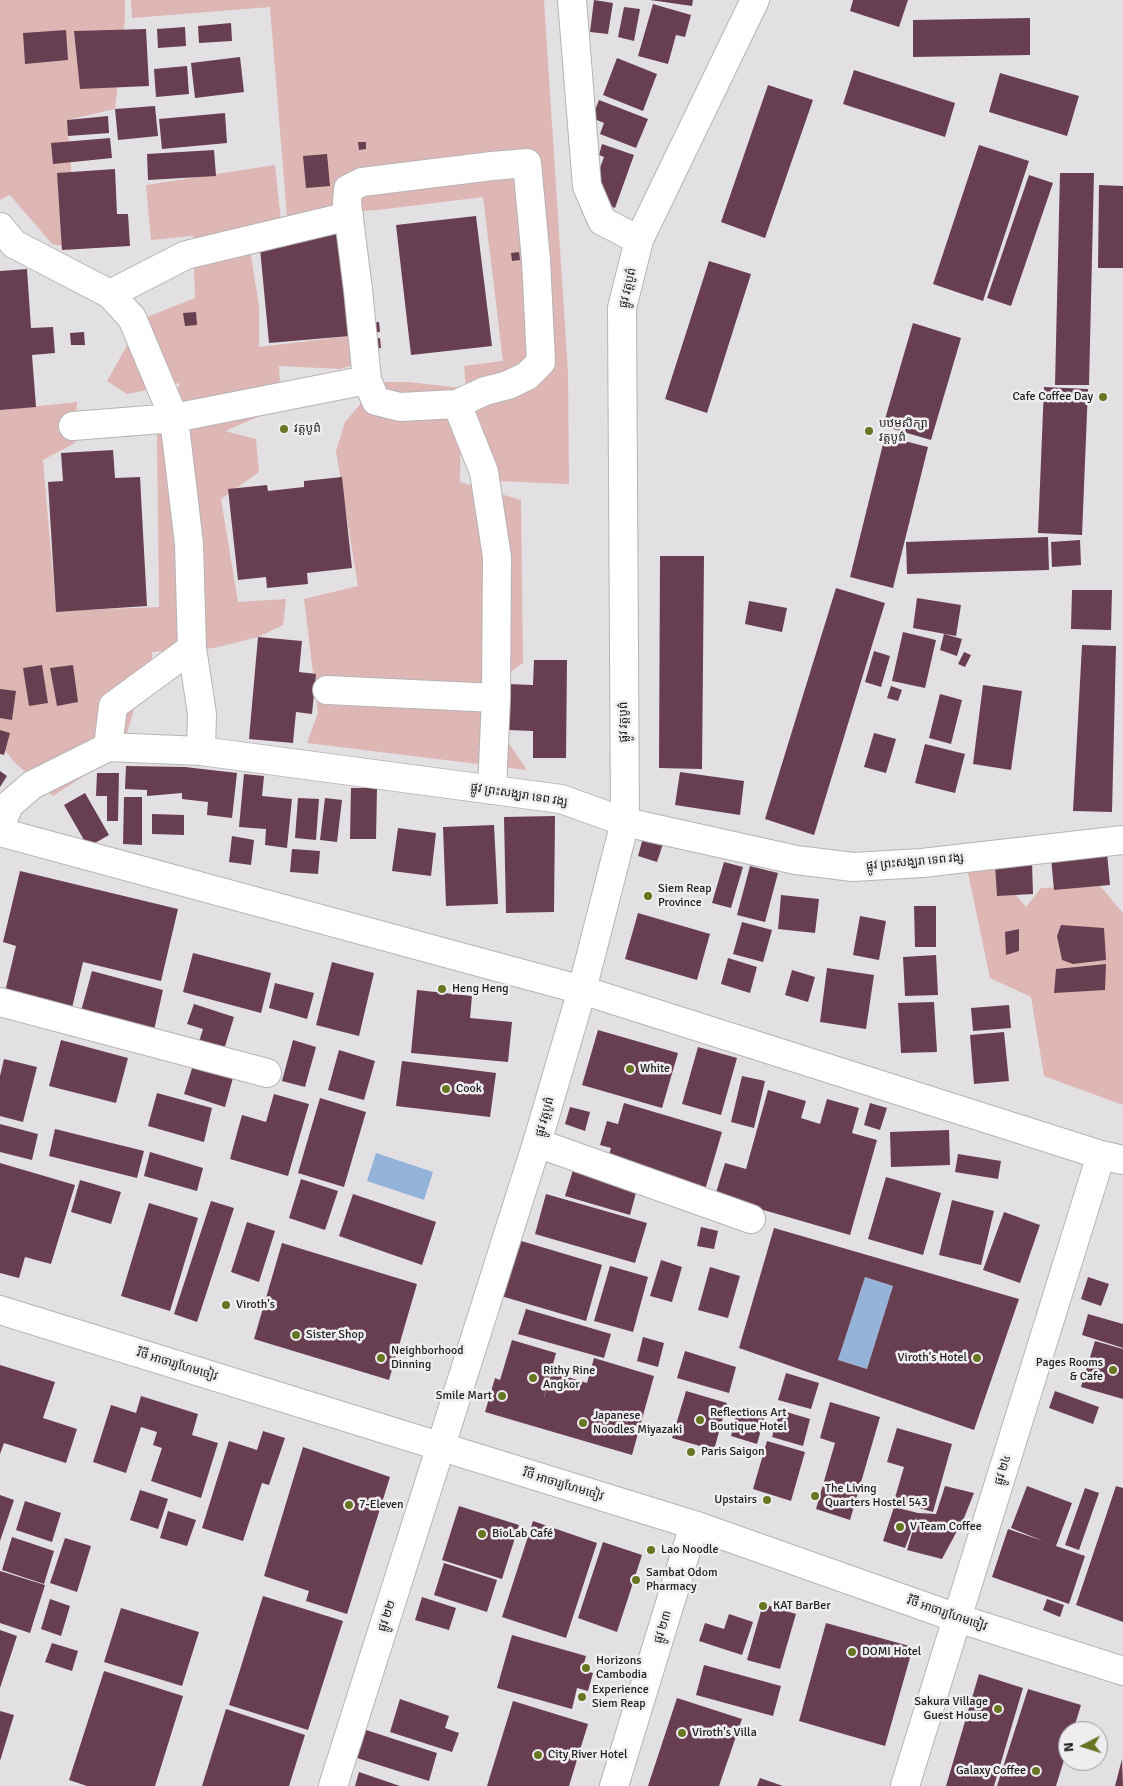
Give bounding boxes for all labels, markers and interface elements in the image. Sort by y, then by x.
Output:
street label: ផ្លូវ វត្តបូព៌ [616,266,640,310]
place label: Cafe Coffee Day [1012,390,1093,404]
marker: Cafe Coffee Day [1097,391,1109,403]
place label: បឋមសិក្សា វត្តបូព៌ [879,417,928,445]
place label: វត្តបូព៌ [294,422,321,436]
marker: វត្តបូព៌ [278,423,290,435]
marker: បឋមសិក្សា វត្តបូព៌ [863,425,875,437]
street label: ផ្លូវ វត្តបូព៌ [617,702,631,742]
street label: ផ្លូវ ព្រះសង្ឃរា ទេព វង្ស [469,780,569,810]
street label: ផ្លូវ ព្រះសង្ឃរា ទេព វង្ស [865,851,965,873]
place label: Siem Reap Province [658,882,712,910]
marker: Siem Reap Province [642,890,654,902]
place label: Heng Heng [452,982,509,996]
marker: Heng Heng [436,983,448,995]
place label: White [640,1062,670,1076]
marker: White [624,1063,636,1075]
place label: Cook [456,1082,482,1096]
marker: Cook [440,1083,452,1095]
street label: ផ្លូវ វត្តបូព៌ [532,1095,558,1139]
place label: Viroth's [236,1298,275,1312]
marker: Viroth's [220,1299,232,1311]
place label: Sister Shop [306,1328,364,1342]
marker: Sister Shop [290,1329,302,1341]
place label: Neighborhood Dinning [391,1344,464,1372]
street label: វិថី អាចារ្យហែមចៀវ [135,1346,219,1384]
place label: Viroth's Hotel [898,1351,967,1365]
marker: Neighborhood Dinning [375,1352,387,1364]
marker: Viroth's Hotel [971,1352,983,1364]
place label: Pages Rooms & Cafe [1036,1356,1103,1384]
place label: Rithy Rine Angkor [543,1364,595,1392]
marker: Pages Rooms & Cafe [1107,1364,1119,1376]
marker: Rithy Rine Angkor [527,1372,539,1384]
place label: Smile Mart [436,1389,492,1403]
marker: Smile Mart [496,1390,508,1402]
place label: Reflections Art Boutique Hotel [710,1406,787,1434]
place label: Japanese Noodles Miyazaki [593,1409,682,1437]
marker: Reflections Art Boutique Hotel [694,1414,706,1426]
marker: Japanese Noodles Miyazaki [577,1417,589,1429]
place label: Paris Saigon [701,1445,765,1459]
marker: Paris Saigon [685,1446,697,1458]
street label: ផ្លូវ ២៤ [992,1453,1014,1487]
street label: វិថី អាចារ្យហែមចៀវ [521,1466,605,1504]
place label: The Living Quarters Hostel 543 [825,1482,928,1510]
marker: The Living Quarters Hostel 543 [809,1490,821,1502]
place label: Upstairs [714,1493,757,1507]
marker: Upstairs [761,1494,773,1506]
place label: 7-Eleven [359,1498,404,1512]
marker: 7-Eleven [343,1499,355,1511]
place label: V Team Coffee [910,1520,982,1534]
marker: V Team Coffee [894,1521,906,1533]
place label: BioLab Café [492,1527,553,1541]
marker: BioLab Café [476,1528,488,1540]
place label: Lao Noodle [661,1543,718,1557]
marker: Lao Noodle [645,1544,657,1556]
place label: Sambat Odom Pharmacy [646,1566,717,1594]
marker: Sambat Odom Pharmacy [630,1574,642,1586]
street label: វិថី អាចារ្យហែមចៀវ [905,1594,989,1634]
street label: ផ្លូវ ២២ [375,1598,399,1634]
place label: KAT BarBer [773,1599,831,1613]
marker: KAT BarBer [757,1600,769,1612]
street label: ផ្លូវ ២៣ [651,1609,675,1645]
place label: DOMI Hotel [862,1645,921,1659]
marker: DOMI Hotel [846,1646,858,1658]
place label: Horizons Cambodia [596,1654,647,1682]
marker: Horizons Cambodia [580,1662,592,1674]
place label: Experience Siem Reap [592,1683,649,1711]
marker: Experience Siem Reap [576,1691,588,1703]
place label: Sakura Village Guest House [914,1695,988,1723]
marker: Sakura Village Guest House [992,1703,1004,1715]
north arrow [1058,1721,1108,1771]
place label: Viroth's Villa [692,1726,757,1740]
marker: Viroth's Villa [676,1727,688,1739]
text: N [1060,1742,1077,1753]
place label: City River Hotel [548,1748,627,1762]
marker: City River Hotel [532,1749,544,1761]
place label: Galaxy Coffee [956,1764,1026,1778]
marker: Galaxy Coffee [1030,1765,1042,1777]

